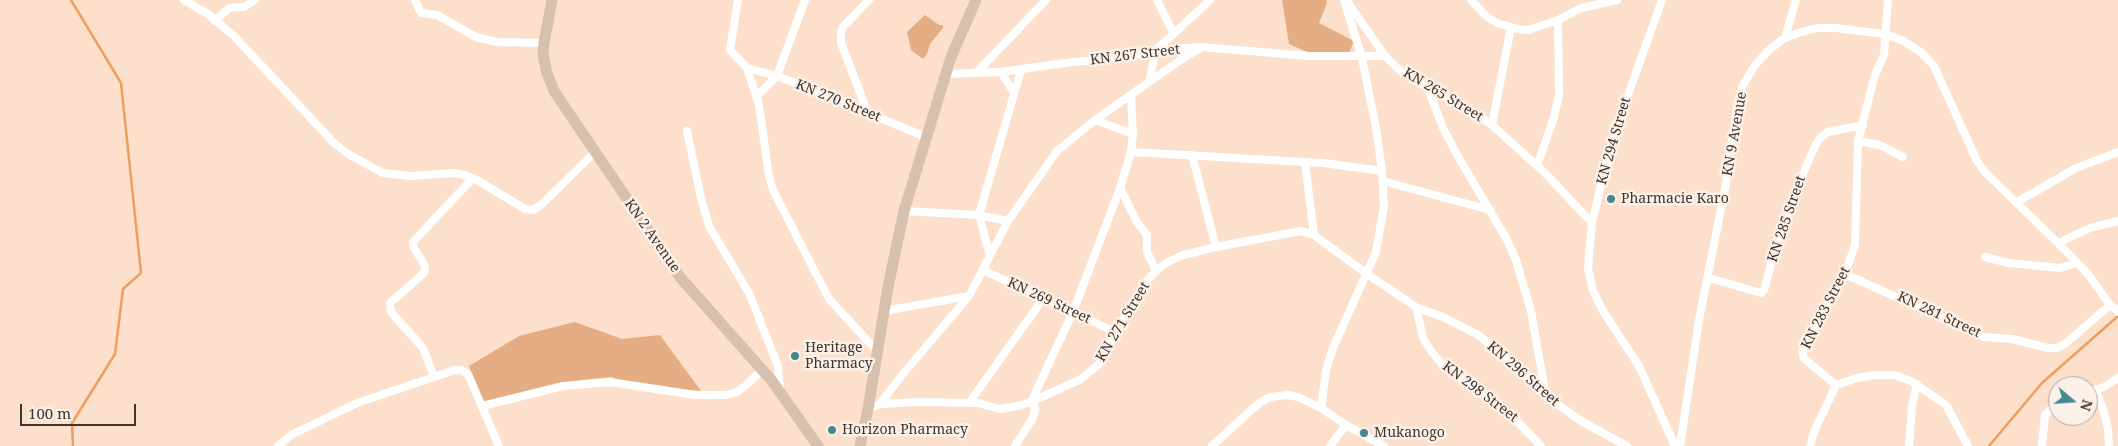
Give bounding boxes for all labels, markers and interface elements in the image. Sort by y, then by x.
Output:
street label: KN 267 Street [1089,41,1181,69]
street label: KN 265 Street [1400,65,1486,125]
street label: KN 270 Street [793,76,883,126]
street label: KN 9 Avenue [1719,90,1751,178]
street label: KN 294 Street [1593,95,1635,187]
street label: KN 285 Street [1764,174,1810,264]
place label: Pharmacie Karo [1621,191,1729,207]
marker: Pharmacie Karo [1605,193,1617,205]
street label: KN 2 Avenue [621,196,683,276]
street label: KN 283 Street [1798,264,1854,352]
street label: KN 269 Street [1005,274,1093,328]
street label: KN 271 Street [1093,279,1153,365]
street label: KN 281 Street [1895,288,1983,342]
street label: KN 296 Street [1483,338,1563,410]
place label: Heritage Pharmacy [805,340,873,372]
marker: Heritage Pharmacy [789,350,801,362]
street label: KN 298 Street [1439,358,1521,426]
north arrow [2048,376,2098,426]
scale bar [22,394,139,426]
text: N [2076,397,2098,414]
text: 100 m [28,403,71,423]
place label: Horizon Pharmacy [842,422,968,438]
marker: Horizon Pharmacy [826,424,838,436]
place label: Mukanogo [1374,425,1445,441]
marker: Mukanogo [1358,427,1370,439]

